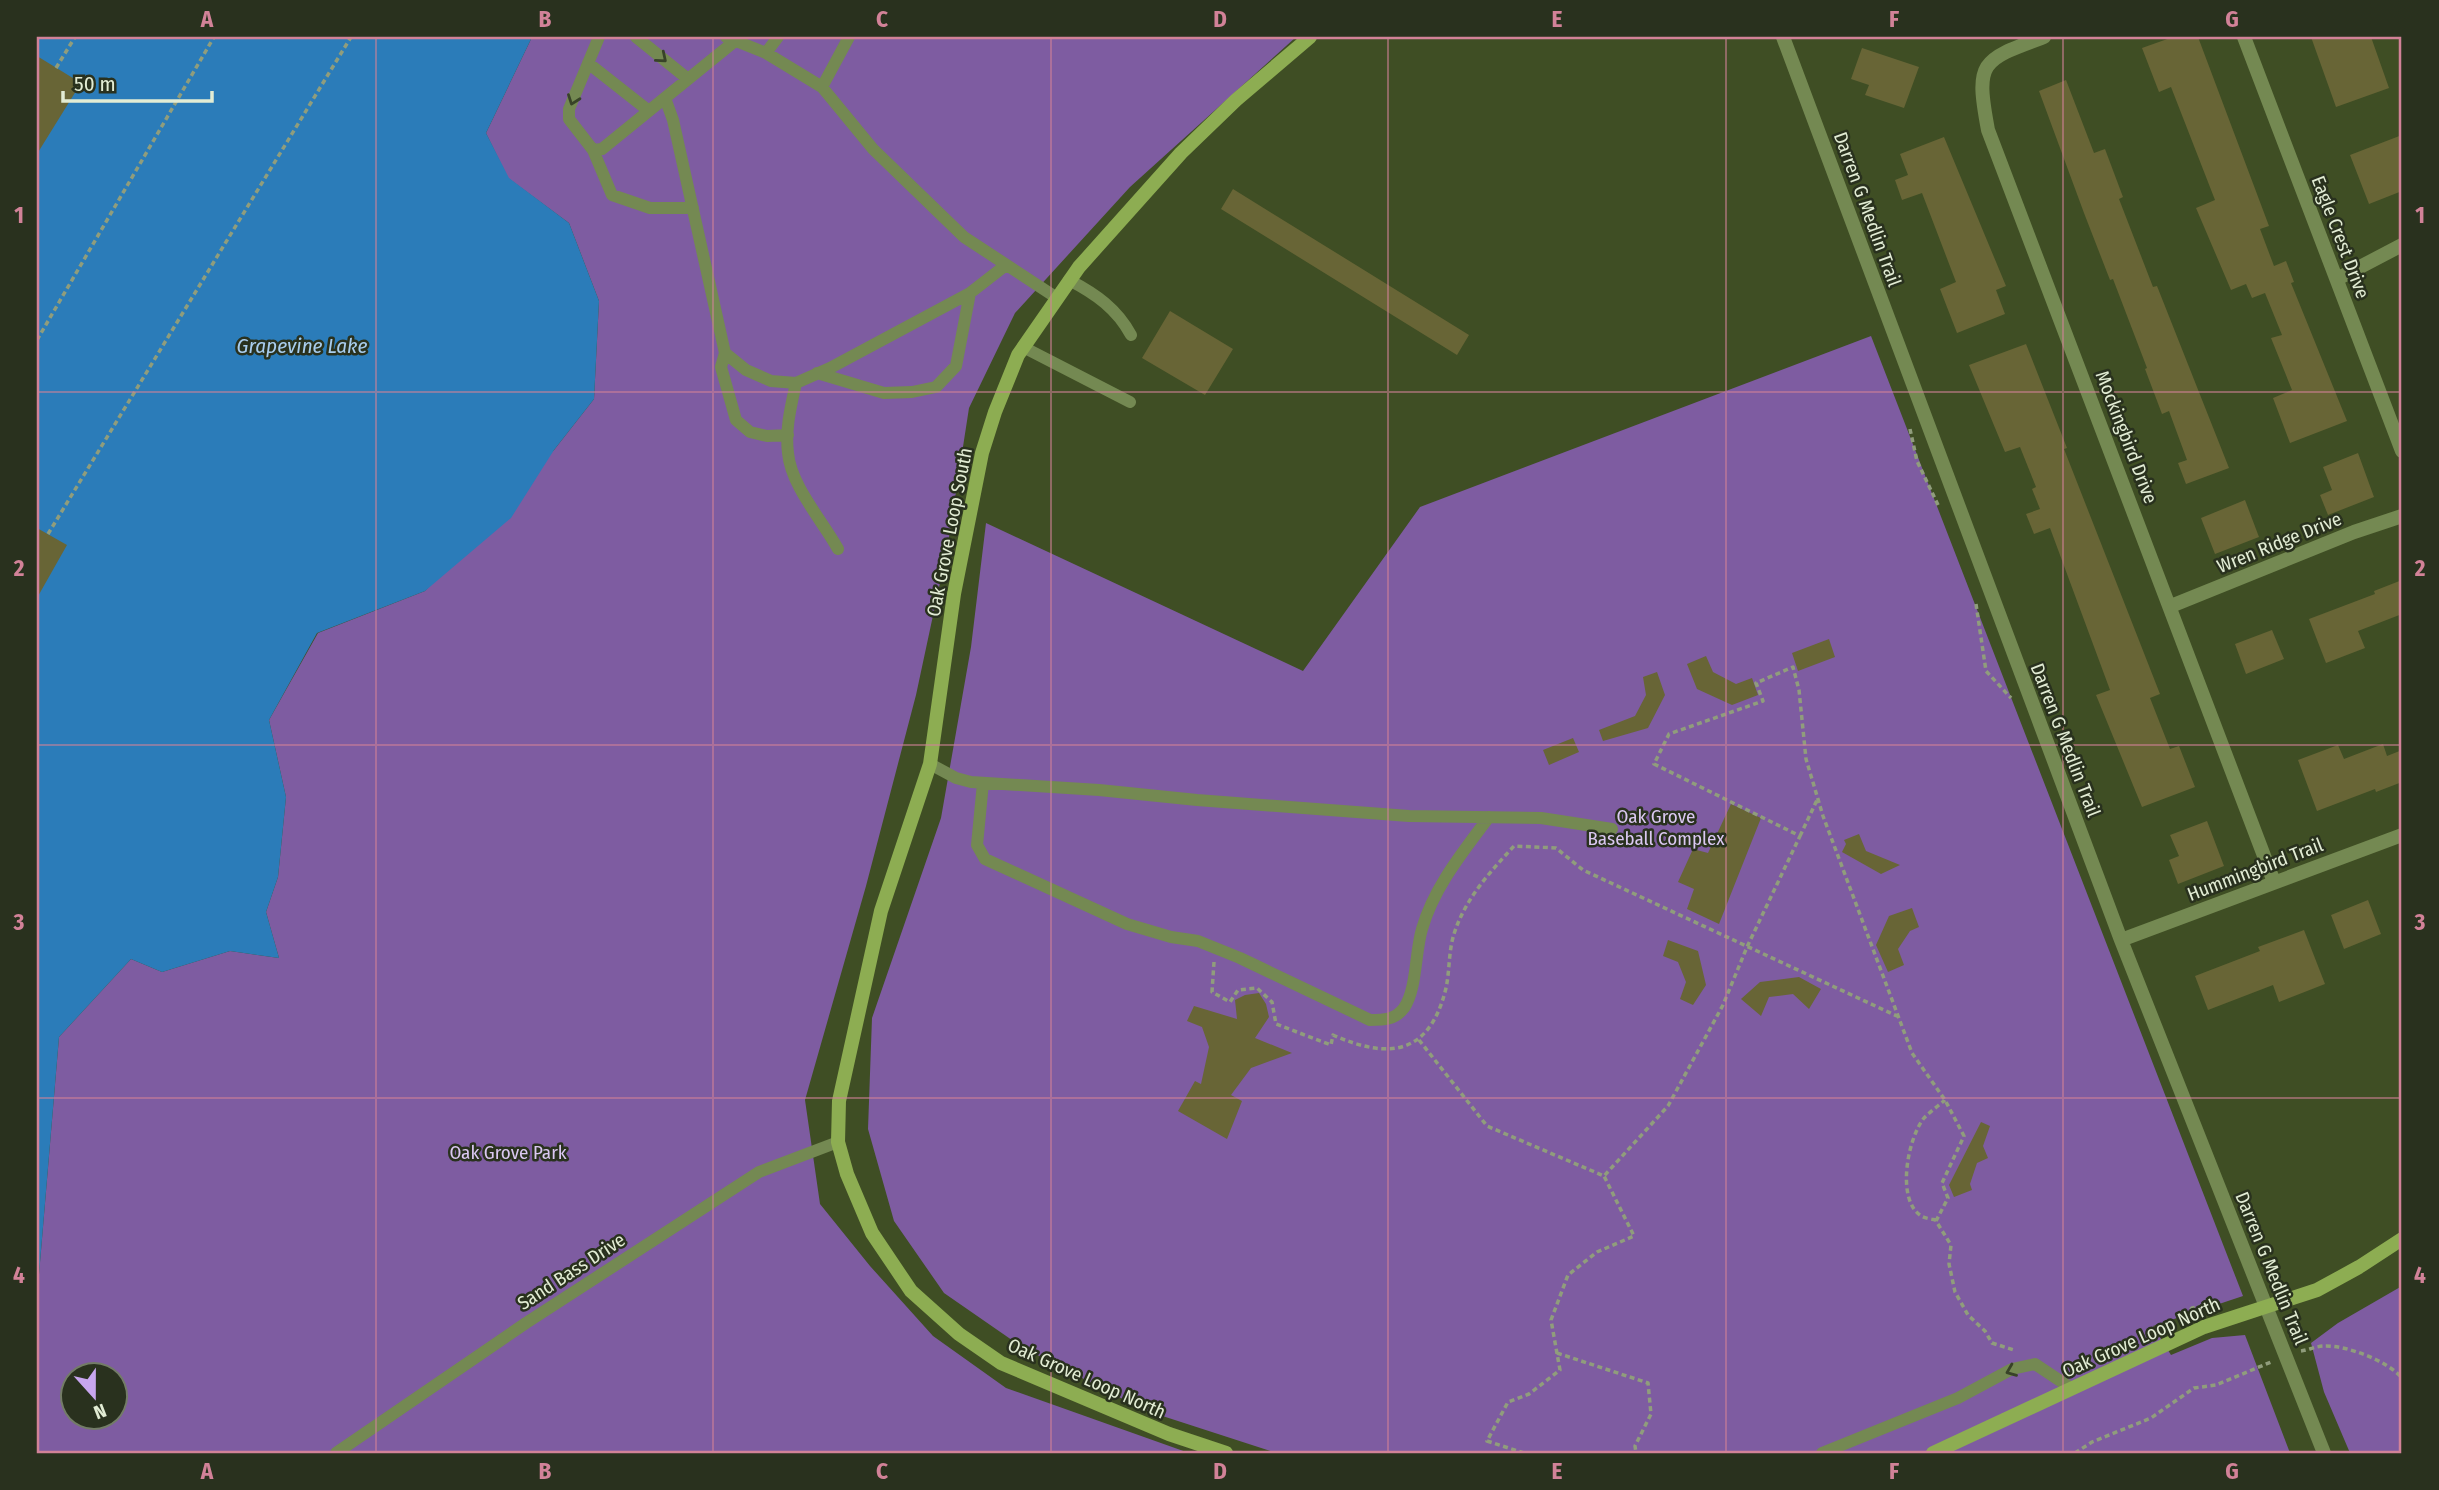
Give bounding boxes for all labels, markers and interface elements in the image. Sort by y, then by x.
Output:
text: A [200,5,214,33]
text: B [539,5,552,33]
text: C [876,5,888,33]
text: D [1213,5,1227,33]
text: E [1552,5,1563,33]
text: F [1889,5,1899,33]
text: G [2225,5,2239,33]
one-way arrow [653,50,666,62]
scale bar [63,60,212,104]
text: 50 m [74,71,116,97]
one-way arrow [567,93,581,105]
street label: Darren G Medlin Trail [1829,129,1906,290]
street label: Eagle Crest Drive [2307,173,2374,302]
text: 1 [14,201,24,229]
text: 1 [2415,201,2425,229]
water label: Grapevine Lake [237,333,367,359]
street label: Mockingbird Drive [2091,368,2162,507]
street label: Oak Grove Loop South [922,446,977,619]
street label: Wren Ridge Drive [2214,507,2345,578]
text: 2 [13,554,25,582]
text: 2 [2414,554,2426,582]
street label: Darren G Medlin Trail [2026,660,2105,820]
park label: Oak Grove Baseball Complex [1587,805,1725,850]
street label: Hummingbird Trail [2184,833,2326,906]
text: 3 [13,908,25,936]
text: 3 [2414,908,2426,936]
park label: Oak Grove Park [449,1141,567,1164]
street label: Darren G Medlin Trail [2230,1188,2313,1348]
street label: Sand Bass Drive [513,1228,629,1315]
text: 4 [13,1261,25,1289]
text: 4 [2414,1261,2426,1289]
street label: Oak Grove Loop North [2059,1292,2224,1383]
street label: Oak Grove Loop North [1004,1333,1169,1424]
north arrow [60,1360,130,1430]
one-way arrow [2006,1363,2018,1377]
text: N [90,1399,109,1424]
text: A [200,1457,214,1485]
text: B [539,1457,552,1485]
text: C [876,1457,888,1485]
text: D [1213,1457,1227,1485]
text: E [1552,1457,1563,1485]
text: F [1889,1457,1899,1485]
text: G [2225,1457,2239,1485]

